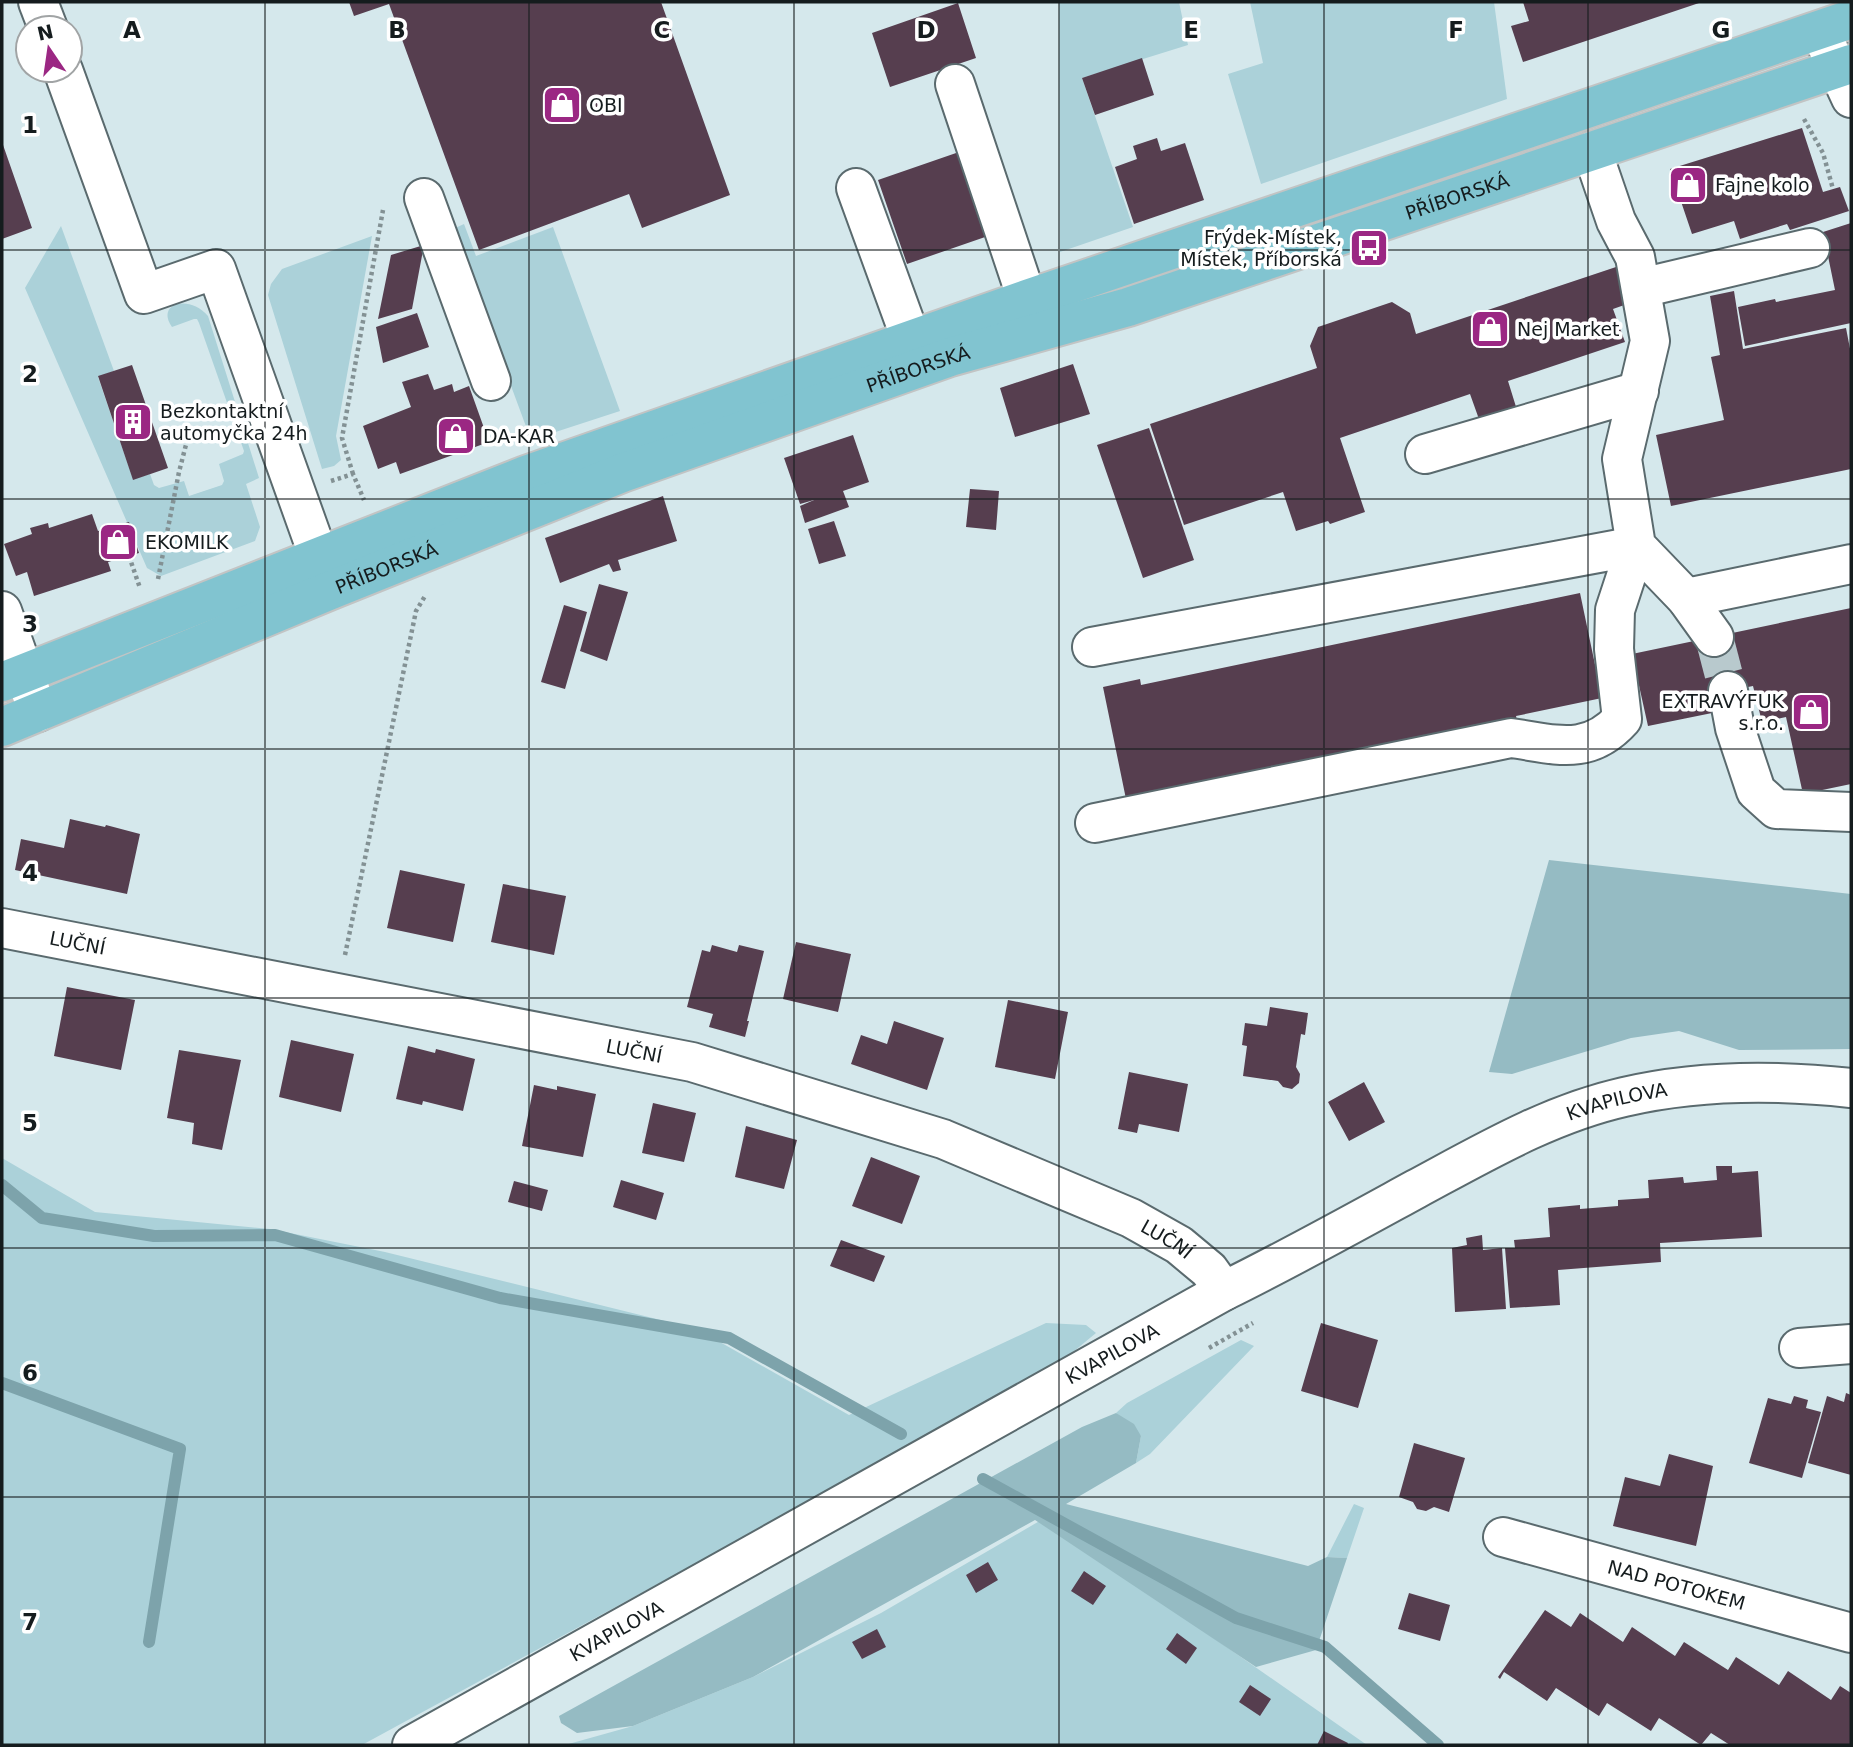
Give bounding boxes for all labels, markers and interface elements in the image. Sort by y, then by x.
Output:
north arrow [14,14,84,84]
text: A [123,17,141,43]
text: B [388,17,406,43]
text: C [654,17,670,43]
text: D [916,17,936,43]
text: E [1183,17,1199,43]
text: F [1448,17,1464,43]
text: G [1712,17,1730,43]
text: N [35,20,55,45]
shop icon: OBI [541,84,583,126]
place label: OBI [589,94,623,116]
text: 1 [22,112,38,138]
shop icon: Fajne kolo [1667,164,1709,206]
street label: PŘÍBORSKÁ [1402,169,1512,224]
place label: Fajne kolo [1715,174,1810,196]
place label: Frýdek-Místek, Místek, Příborská [1180,226,1342,270]
bus stop icon: Frýdek-Místek, Místek, Příborská [1348,227,1390,269]
shop icon: Nej Market [1469,308,1511,350]
place label: Nej Market [1517,318,1620,340]
street label: PŘÍBORSKÁ [863,341,972,397]
text: 2 [22,361,38,387]
place label: Bezkontaktní automyčka 24h [160,400,308,444]
building icon: Bezkontaktní automyčka 24h [112,401,154,443]
shop icon: DA-KAR [435,415,477,457]
place label: DA-KAR [483,425,555,447]
shop icon: EKOMILK [97,521,139,563]
place label: EKOMILK [145,531,229,553]
street label: PŘÍBORSKÁ [332,537,441,598]
text: 3 [22,611,38,637]
place label: EXTRAVÝFUK s.r.o. [1662,690,1785,734]
shop icon: EXTRAVÝFUK s.r.o. [1790,691,1832,733]
text: 4 [22,860,38,886]
street label: LUČNÍ [48,926,108,959]
street label: LUČNÍ [604,1035,664,1067]
street label: KVAPILOVA [1563,1078,1669,1125]
text: 5 [22,1110,38,1136]
street label: LUČNÍ [1137,1215,1198,1263]
street label: KVAPILOVA [1061,1319,1163,1389]
text: 6 [22,1360,38,1386]
street label: NAD POTOKEM [1605,1555,1748,1614]
street label: KVAPILOVA [566,1596,667,1666]
text: 7 [22,1609,38,1635]

